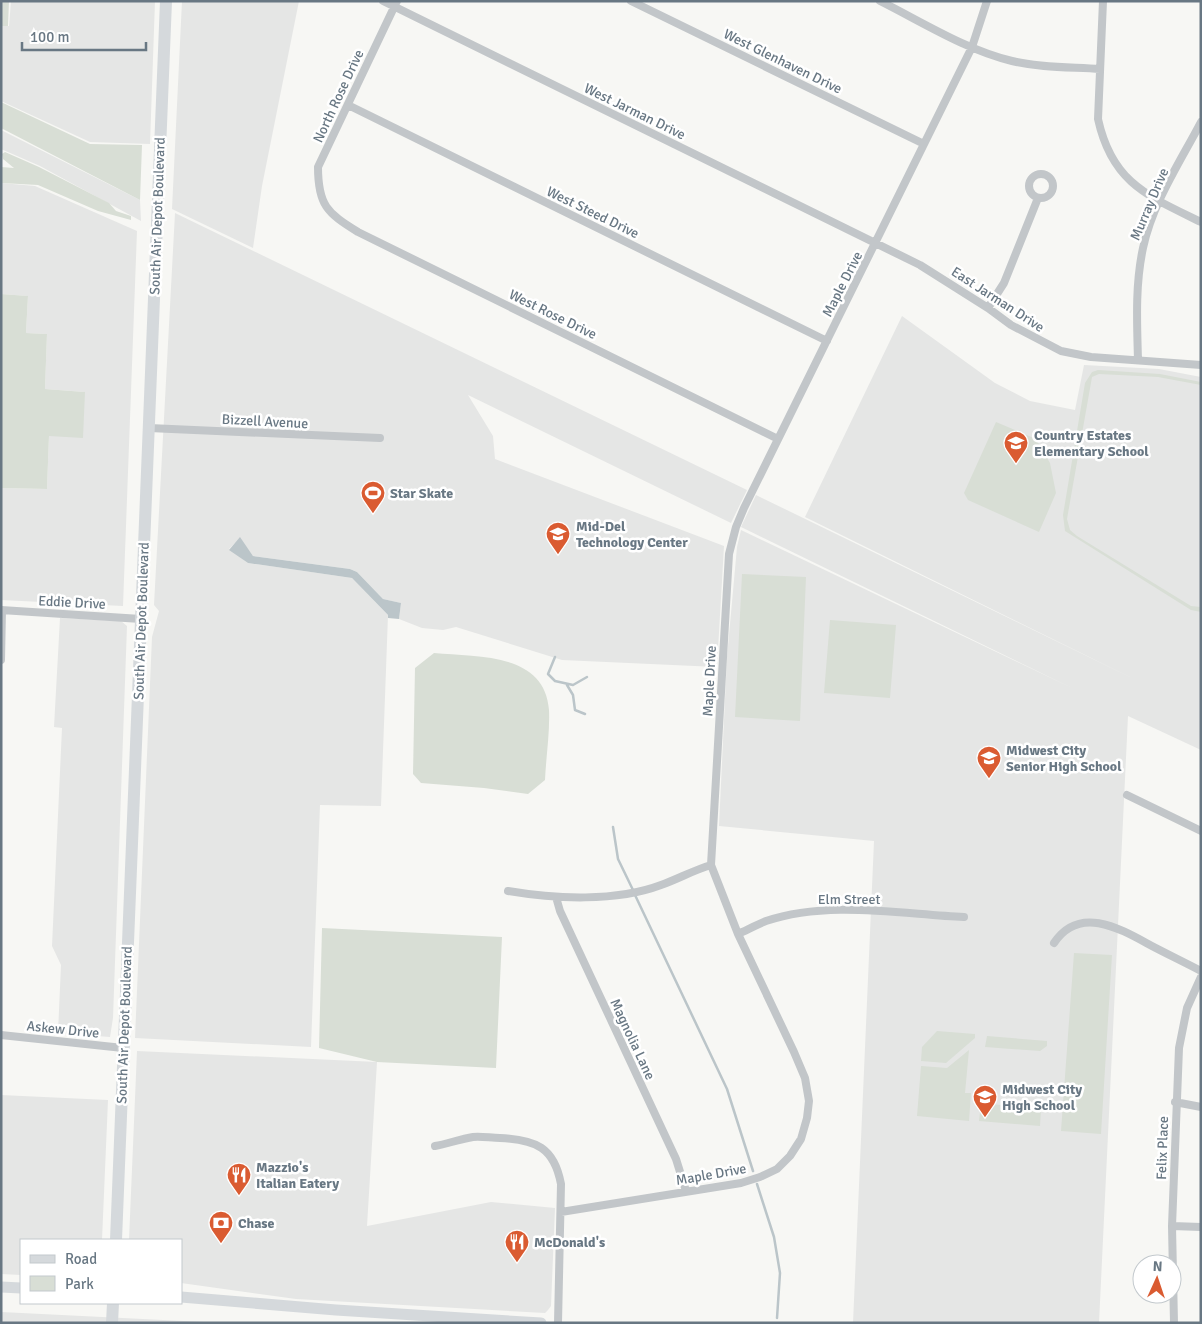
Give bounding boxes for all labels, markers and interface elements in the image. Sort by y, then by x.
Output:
scale bar [22,20,146,52]
street label: West Glenhaven Drive [721,25,845,98]
text: 100 m [30,28,70,46]
street label: North Rose Drive [309,47,367,146]
street label: West Jarman Drive [581,80,688,143]
street label: South Air Depot Boulevard [146,137,169,295]
street label: Murray Drive [1127,165,1172,243]
street label: West Steed Drive [544,183,642,242]
street label: Maple Drive [819,249,866,320]
street label: East Jarman Drive [948,263,1047,336]
street label: West Rose Drive [506,286,599,343]
street label: Bizzell Avenue [221,411,309,432]
place label: Country Estates Elementary School [1034,427,1149,460]
school or university icon: Country Estates Elementary School [1003,430,1029,464]
sports icon: Star Skate [360,480,386,514]
place label: Star Skate [390,485,453,502]
place label: Mid-Del Technology Center [576,518,688,551]
school or university icon: Mid-Del Technology Center [545,521,571,555]
street label: South Air Depot Boulevard [130,542,153,700]
street label: Eddie Drive [38,592,106,613]
street label: Maple Drive [699,645,720,717]
place label: Midwest City Senior High School [1006,742,1122,775]
school or university icon: Midwest City Senior High School [976,745,1002,779]
street label: Elm Street [818,891,880,908]
street label: South Air Depot Boulevard [113,946,136,1104]
street label: Magnolia Lane [606,996,659,1082]
street label: Askew Drive [26,1017,100,1042]
place label: Midwest City High School [1002,1081,1082,1114]
school or university icon: Midwest City High School [972,1084,998,1118]
street label: Felix Place [1153,1116,1172,1180]
place label: Mazzio's Italian Eatery [256,1159,339,1192]
street label: Maple Drive [675,1160,748,1189]
restaurant icon: Mazzio's Italian Eatery [226,1162,252,1196]
bank icon: Chase [208,1210,234,1244]
place label: Chase [238,1215,275,1232]
restaurant icon: McDonald's [504,1229,530,1263]
place label: McDonald's [534,1234,605,1251]
legend [20,1239,182,1304]
text: Road [65,1250,97,1268]
north arrow [1132,1254,1182,1304]
text: N [1152,1258,1163,1275]
text: Park [65,1275,94,1293]

